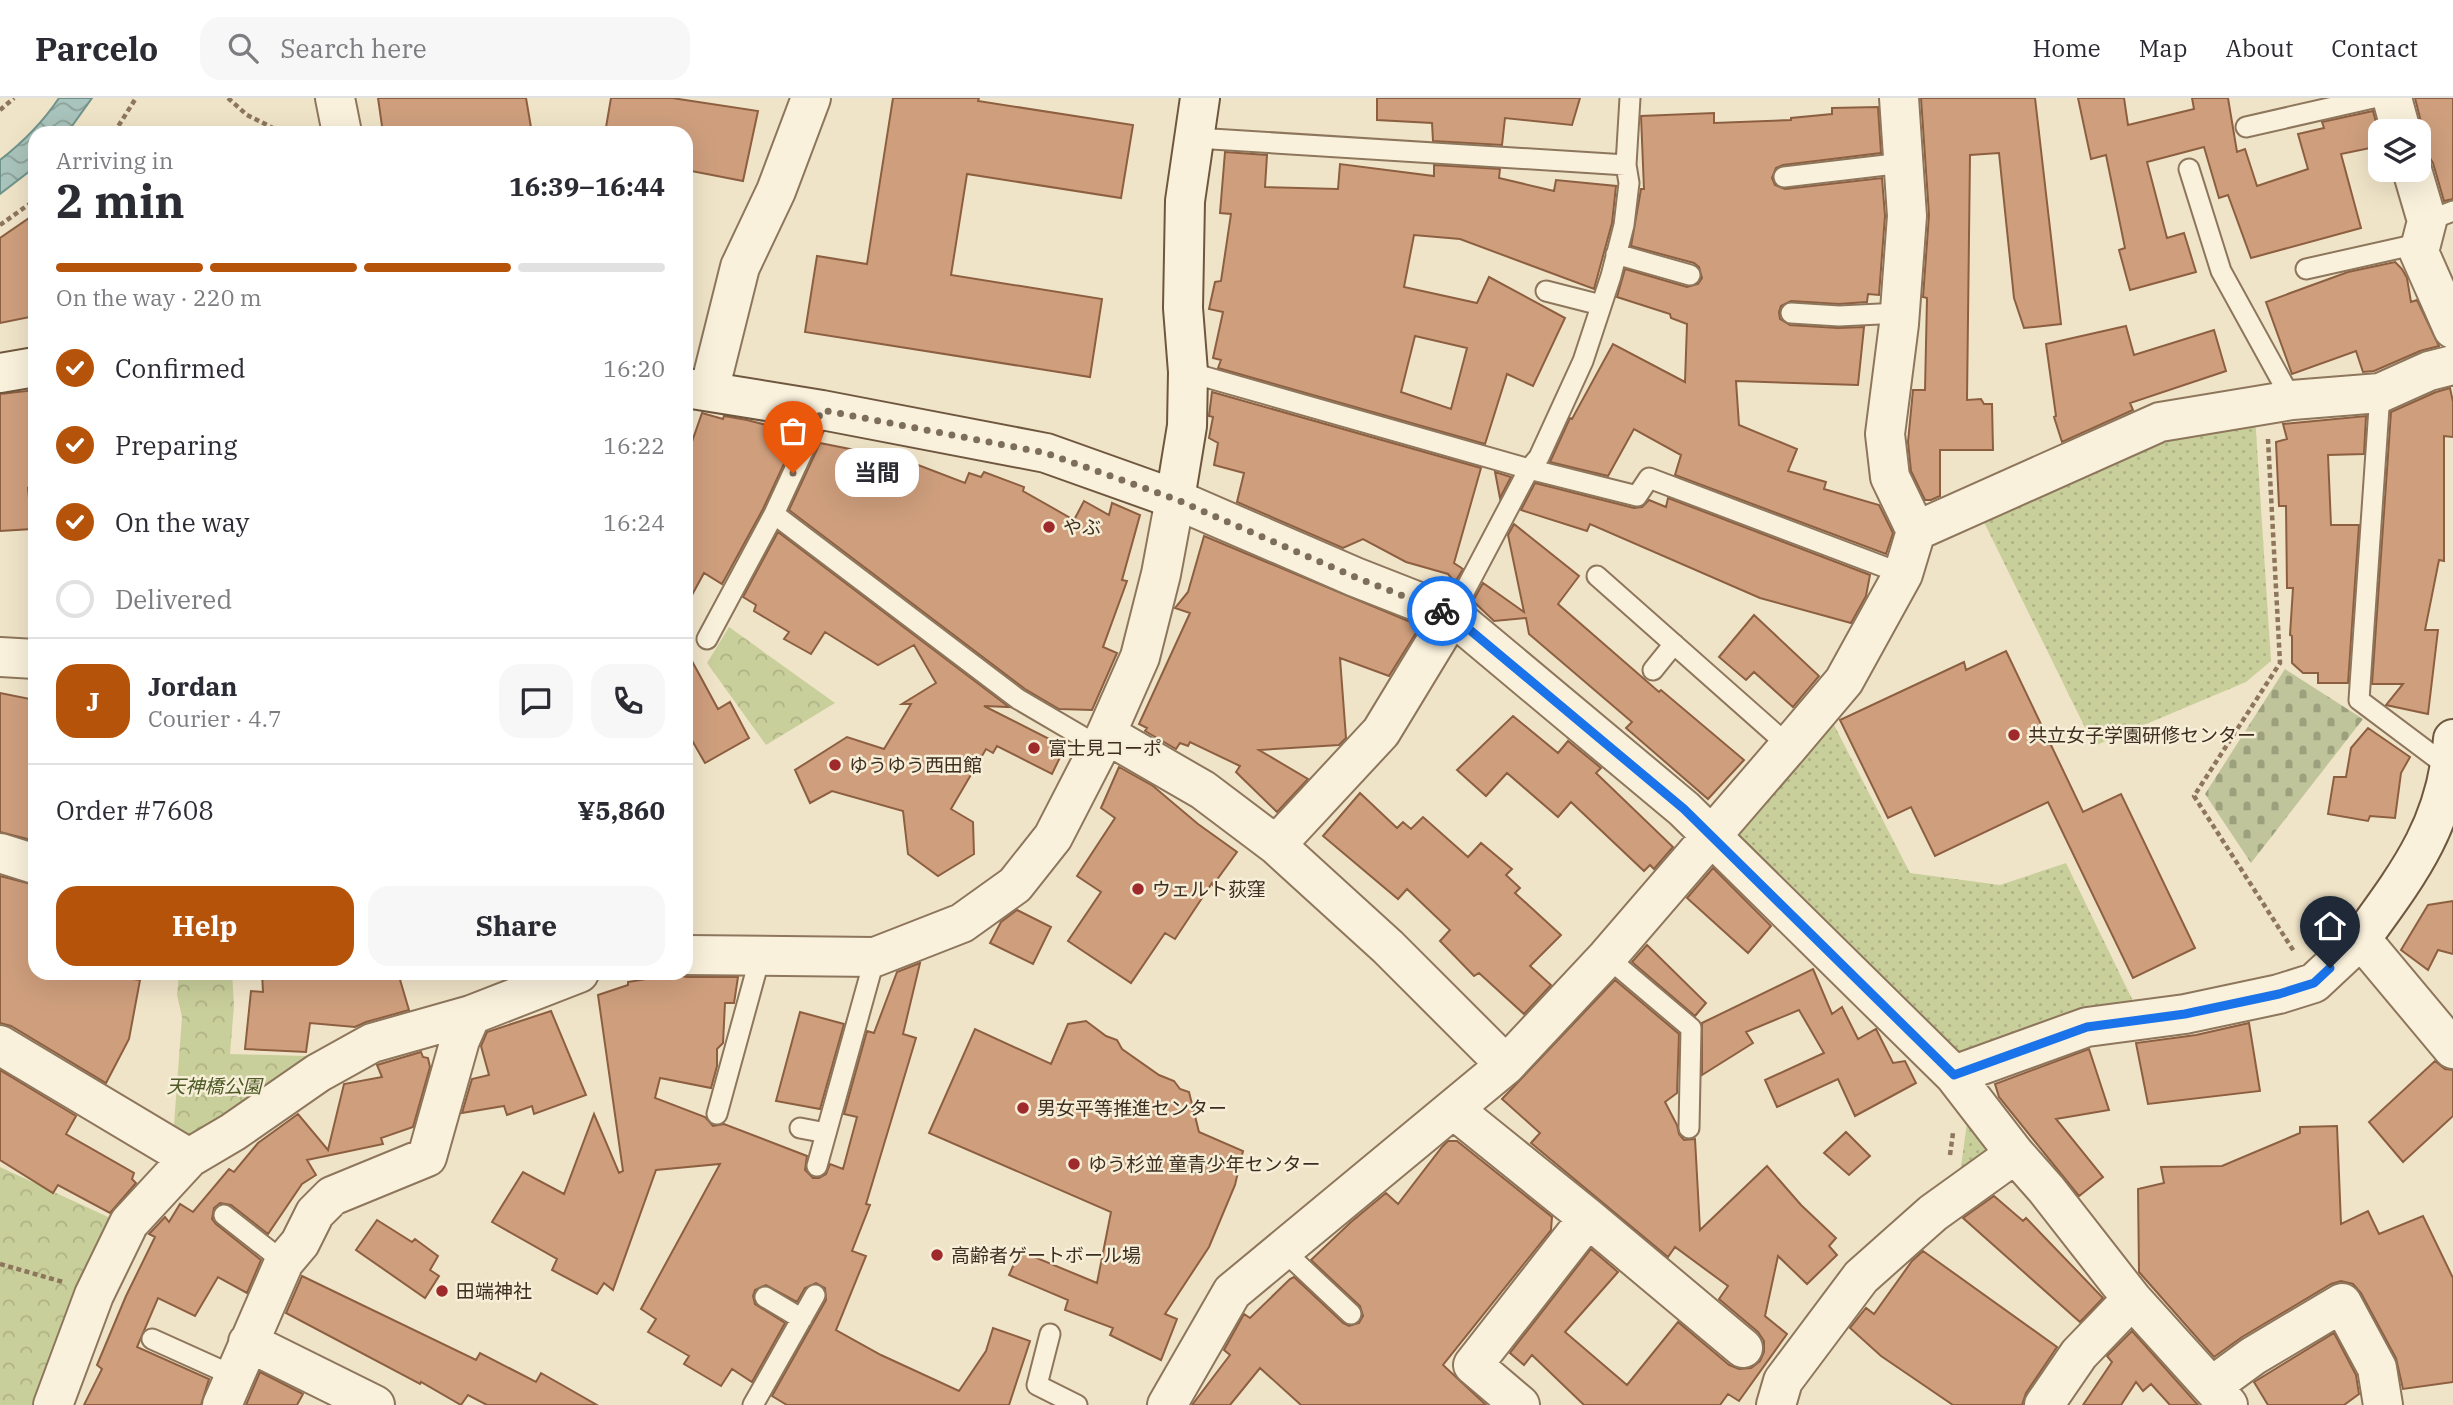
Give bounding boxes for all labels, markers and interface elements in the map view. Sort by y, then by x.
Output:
search box [200,17,690,80]
text: Parcelo [35,27,158,70]
icon: search [224,29,262,67]
text: Search here [280,31,427,65]
text: Home [2033,32,2101,64]
text: Map [2139,32,2187,64]
text: About [2225,32,2293,64]
text: Contact [2331,32,2418,64]
map controls [2368,119,2431,182]
button: layers [2368,119,2431,182]
text: Arriving in [56,145,173,175]
text: 16:39–16:44 [509,169,665,203]
text: 2 min [56,171,185,231]
text: On the way · 220 m [56,282,262,312]
icon: check [56,349,94,387]
text: Confirmed [115,351,246,385]
text: 16:20 [603,353,665,383]
pin [763,401,823,473]
icon: bag [774,412,812,450]
icon: check [56,426,94,464]
text: Preparing [115,428,237,462]
text: 16:22 [603,430,665,460]
callout: 当間 [835,448,919,498]
text: 当間 [854,457,900,487]
icon: check [56,503,94,541]
text: On the way [115,505,249,539]
text: 16:24 [603,507,665,537]
place label: やぶ [1063,515,1101,539]
marker: やぶ [1041,519,1057,535]
courier [1407,576,1477,646]
text: Delivered [115,582,232,616]
icon: bike [1423,592,1461,630]
button: chat [499,664,573,738]
button: phone [591,664,665,738]
text: Jordan [148,669,238,703]
text: J [86,684,100,718]
text: Courier · 4.7 [148,703,282,733]
place label: 共立女子学園研修センター [2028,723,2256,747]
marker: 共立女子学園研修センター [2006,727,2022,743]
place label: 富士見コーポ [1048,736,1162,760]
marker: 富士見コーポ [1026,740,1042,756]
place label: ゆうゆう西田館 [849,753,982,777]
marker: ゆうゆう西田館 [827,757,843,773]
text: Order #7608 [56,793,214,827]
text: ¥5,860 [578,793,665,827]
place label: ウェルト荻窪 [1152,877,1266,901]
marker: ウェルト荻窪 [1130,881,1146,897]
button: Help [56,886,354,966]
button: Share [368,886,665,966]
pin [2300,896,2360,968]
icon: home [2311,907,2349,945]
park label: 天神橋公園 [166,1074,264,1098]
place label: 男女平等推進センター [1037,1096,1227,1120]
marker: 男女平等推進センター [1015,1100,1031,1116]
place label: ゆう杉並 童青少年センター [1088,1152,1320,1176]
marker: ゆう杉並 童青少年センター [1066,1156,1082,1172]
place label: 高齢者ゲートボール場 [951,1243,1141,1267]
marker: 高齢者ゲートボール場 [929,1247,945,1263]
place label: 田端神社 [456,1279,532,1303]
marker: 田端神社 [434,1283,450,1299]

